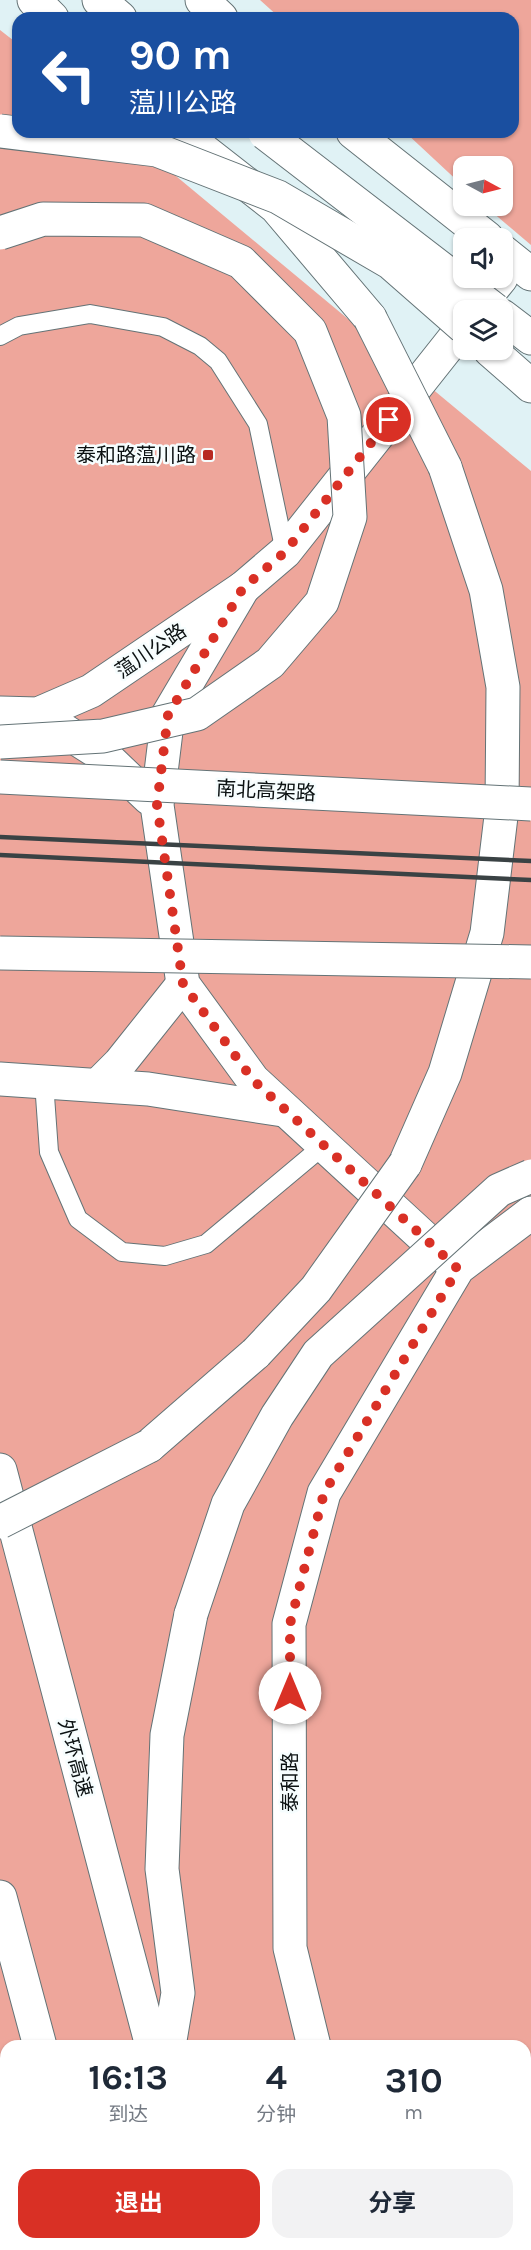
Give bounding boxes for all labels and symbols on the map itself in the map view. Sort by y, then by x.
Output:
north arrow [453,156,513,216]
pin [363,394,414,445]
place label: 泰和路蕰川路 [76,444,196,467]
marker: 泰和路蕰川路 [201,448,215,462]
street label: 蕰川公路 [111,619,191,683]
street label: 南北高架路 [215,777,317,805]
position arrow [258,1661,322,1725]
street label: 外环高速 [54,1716,96,1800]
street label: 泰和路 [279,1752,302,1812]

